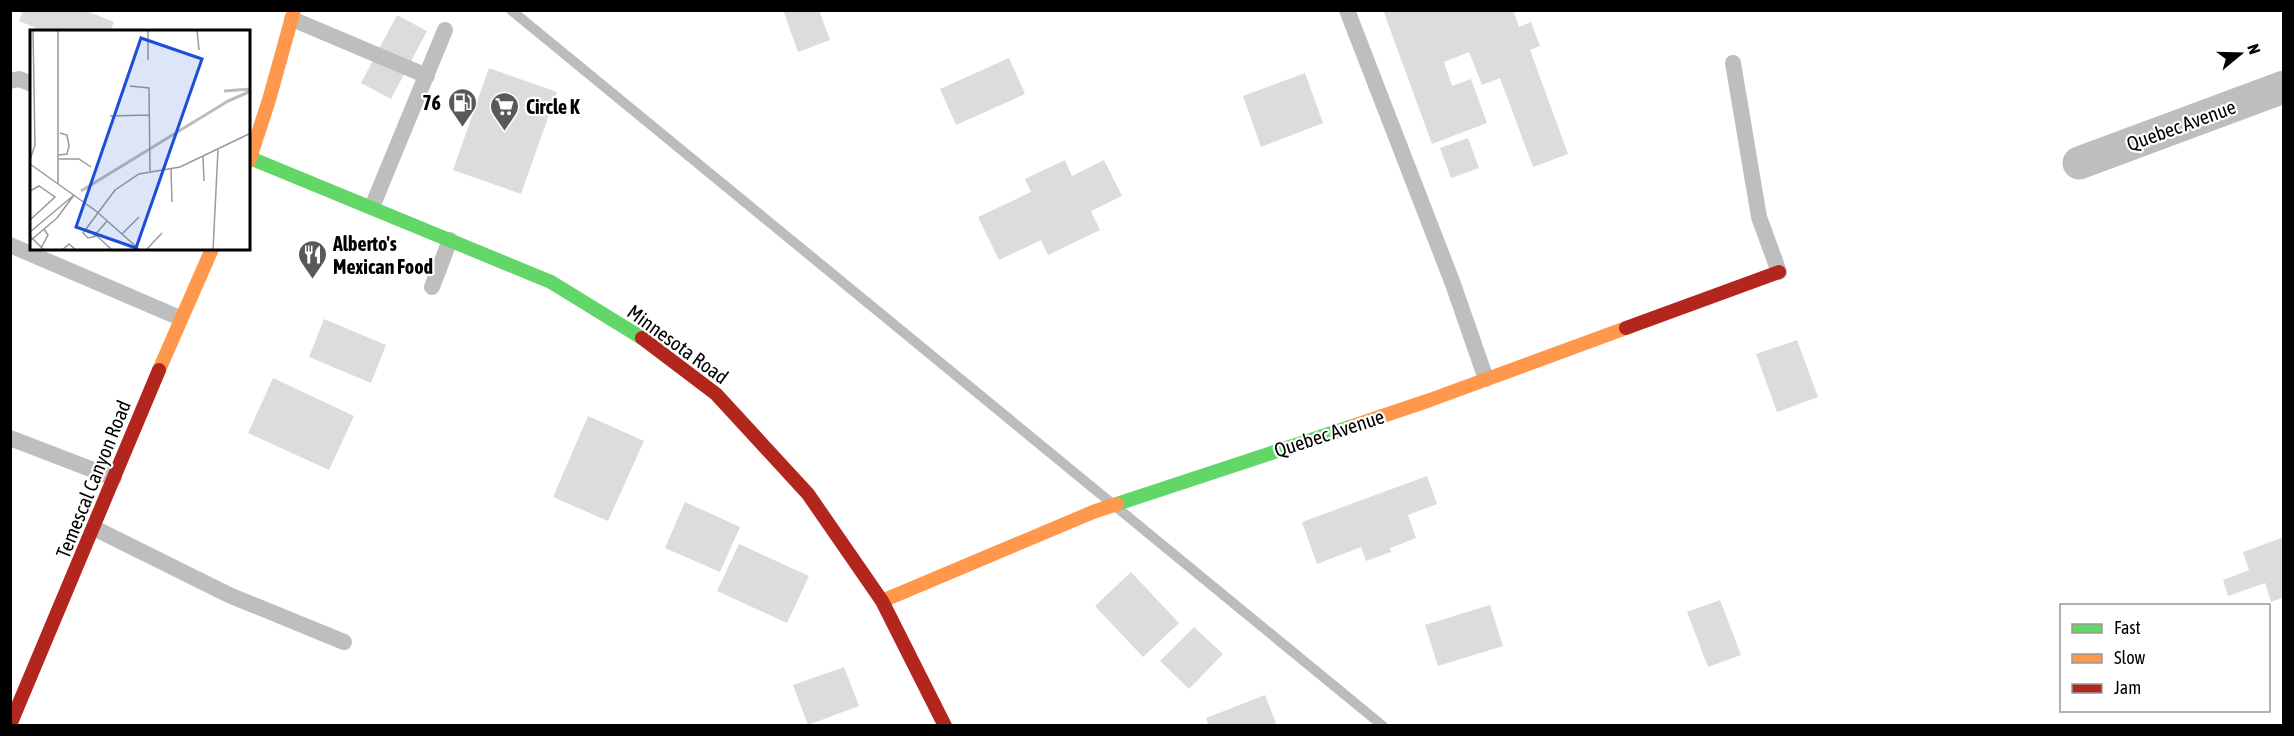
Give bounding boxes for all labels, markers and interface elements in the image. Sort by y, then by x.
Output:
north arrow [2210,24,2270,84]
inset map [30,30,250,250]
text: N [2244,42,2264,57]
fuel station icon: 76 [446,86,478,128]
supermarket icon: Circle K [489,90,521,132]
place label: 76 [422,91,441,114]
place label: Circle K [526,95,580,118]
street label: Quebec Avenue [2123,95,2239,155]
place label: Alberto's Mexican Food [332,232,433,278]
restaurant icon: Alberto's Mexican Food [296,238,328,280]
street label: Minnesota Road [623,300,733,388]
street label: Temescal Canyon Road [51,397,135,561]
street label: Quebec Avenue [1271,404,1387,462]
legend [2060,604,2270,712]
text: Fast [2114,617,2141,638]
text: Slow [2114,647,2145,668]
text: Jam [2114,677,2141,698]

